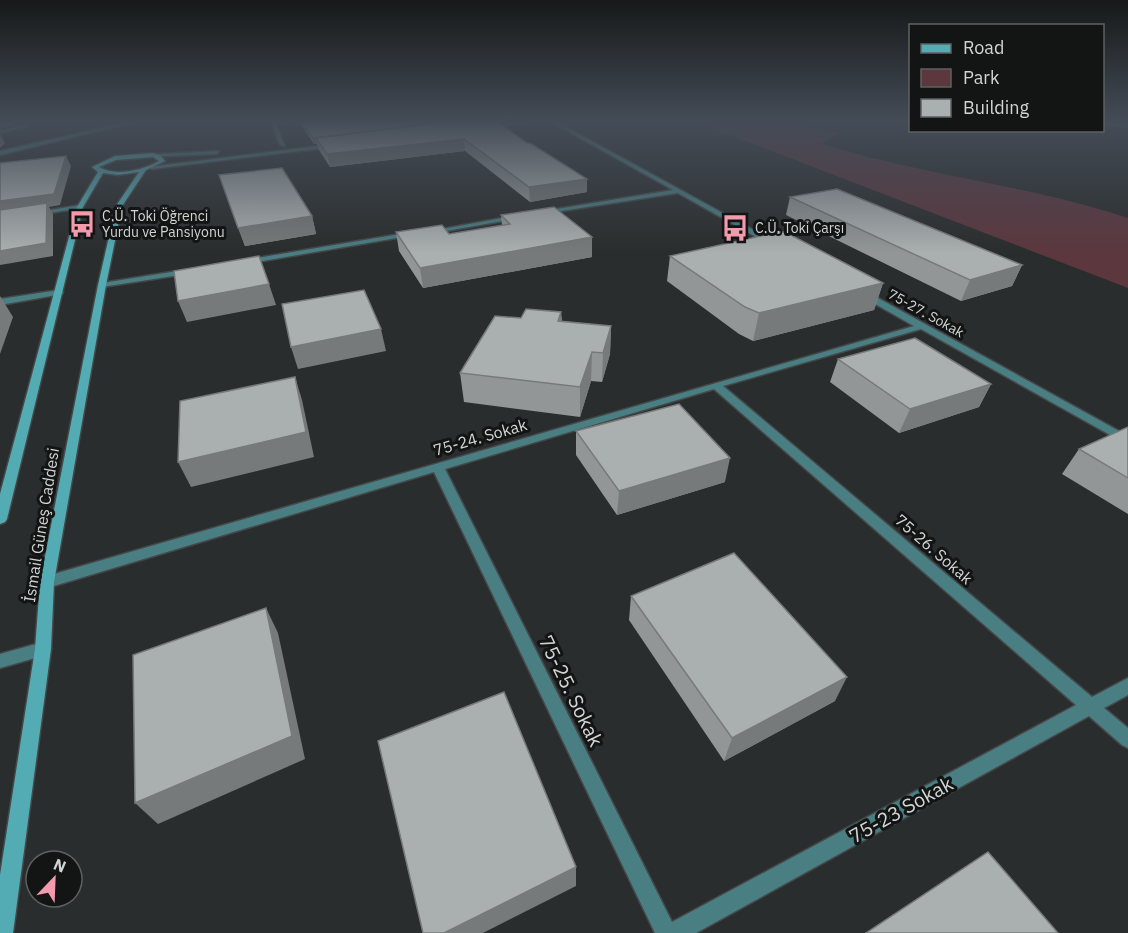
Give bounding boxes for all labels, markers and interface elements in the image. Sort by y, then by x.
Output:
legend [909,24,1104,132]
text: Road [963,36,1004,59]
text: Park [963,66,1000,89]
text: Building [963,96,1030,119]
place label: C.Ü. Toki Öğrenci Yurdu ve Pansiyonu [102,207,225,241]
bus stop icon: C.Ü. Toki Öğrenci Yurdu ve Pansiyonu [67,209,97,239]
bus stop icon: C.Ü. Toki Çarşı [720,213,750,243]
place label: C.Ü. Toki Çarşı [755,219,844,237]
street label: 75-27. Sokak [885,285,968,342]
street label: 75-24. Sokak [431,414,530,460]
street label: İsmail Güneş Caddesi [19,446,63,604]
street label: 75-26. Sokak [891,510,977,589]
street label: 75-25. Sokak [533,631,610,751]
street label: 75-23 Sokak [844,770,958,849]
north arrow [24,849,84,909]
text: N [51,854,69,877]

